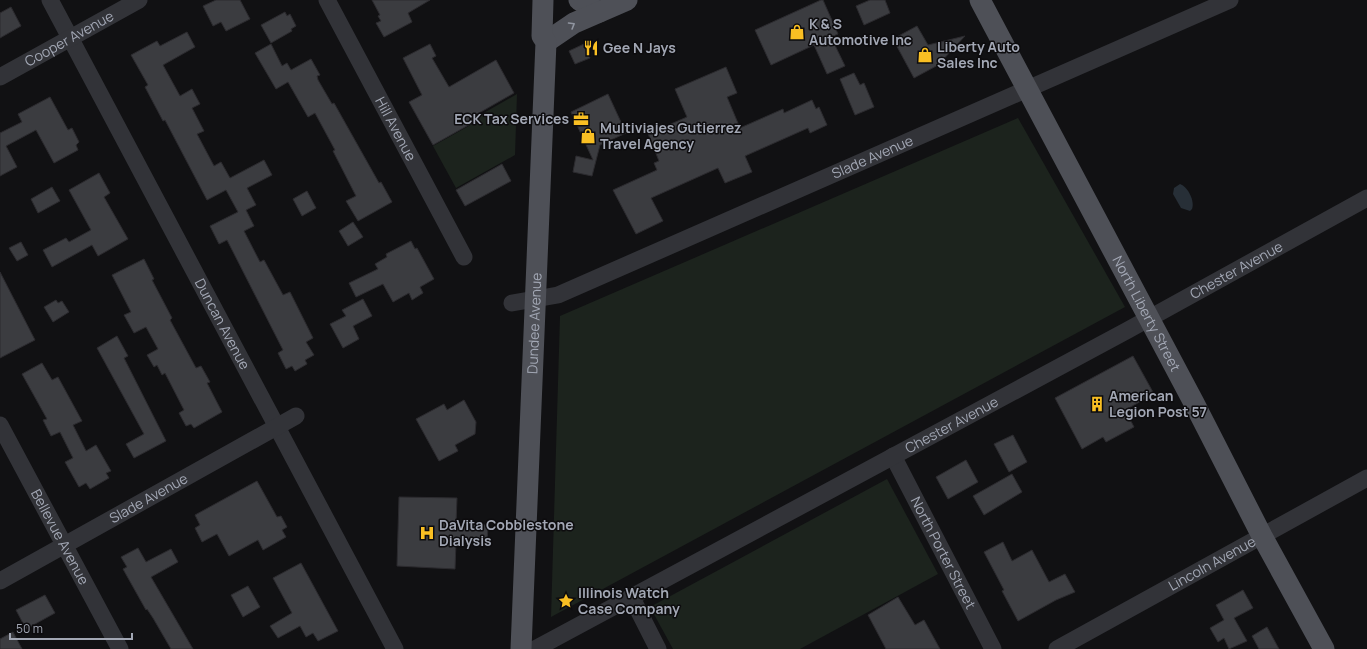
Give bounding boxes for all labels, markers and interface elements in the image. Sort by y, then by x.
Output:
street label: Cooper Avenue [21,6,117,71]
place label: K & S Automotive Inc [809,14,912,49]
one-way arrow [568,23,575,30]
shop icon: K & S Automotive Inc [788,23,806,41]
place label: Liberty Auto Sales Inc [937,37,1020,72]
place label: Gee N Jays [603,38,676,57]
restaurant icon: Gee N Jays [582,39,600,57]
shop icon: Liberty Auto Sales Inc [916,46,934,64]
street label: Hill Avenue [371,93,421,164]
place label: ECK Tax Services [454,109,569,128]
office icon: ECK Tax Services [572,110,590,128]
place label: Multiviajes Gutierrez Travel Agency [600,118,742,153]
shop icon: Multiviajes Gutierrez Travel Agency [579,127,597,145]
street label: Slade Avenue [829,130,916,183]
street label: Chester Avenue [1186,237,1286,303]
street label: North Liberty Street [1108,252,1186,375]
street label: Dundee Avenue [522,272,545,374]
street label: Duncan Avenue [191,275,255,373]
place label: American Legion Post 57 [1109,386,1207,421]
street label: Chester Avenue [901,392,1001,457]
building icon: American Legion Post 57 [1088,395,1106,413]
street label: Slade Avenue [106,468,191,527]
street label: Bellevue Avenue [27,486,94,588]
street label: North Porter Street [907,493,981,612]
place label: DaVita Cobblestone Dialysis [439,515,574,550]
hospital icon: DaVita Cobblestone Dialysis [418,524,436,542]
street label: Lincoln Avenue [1165,531,1259,595]
place label: Illinois Watch Case Company [578,583,680,618]
place icon: Illinois Watch Case Company [557,592,575,610]
scale bar [10,615,132,641]
text: 50 m [16,620,43,637]

